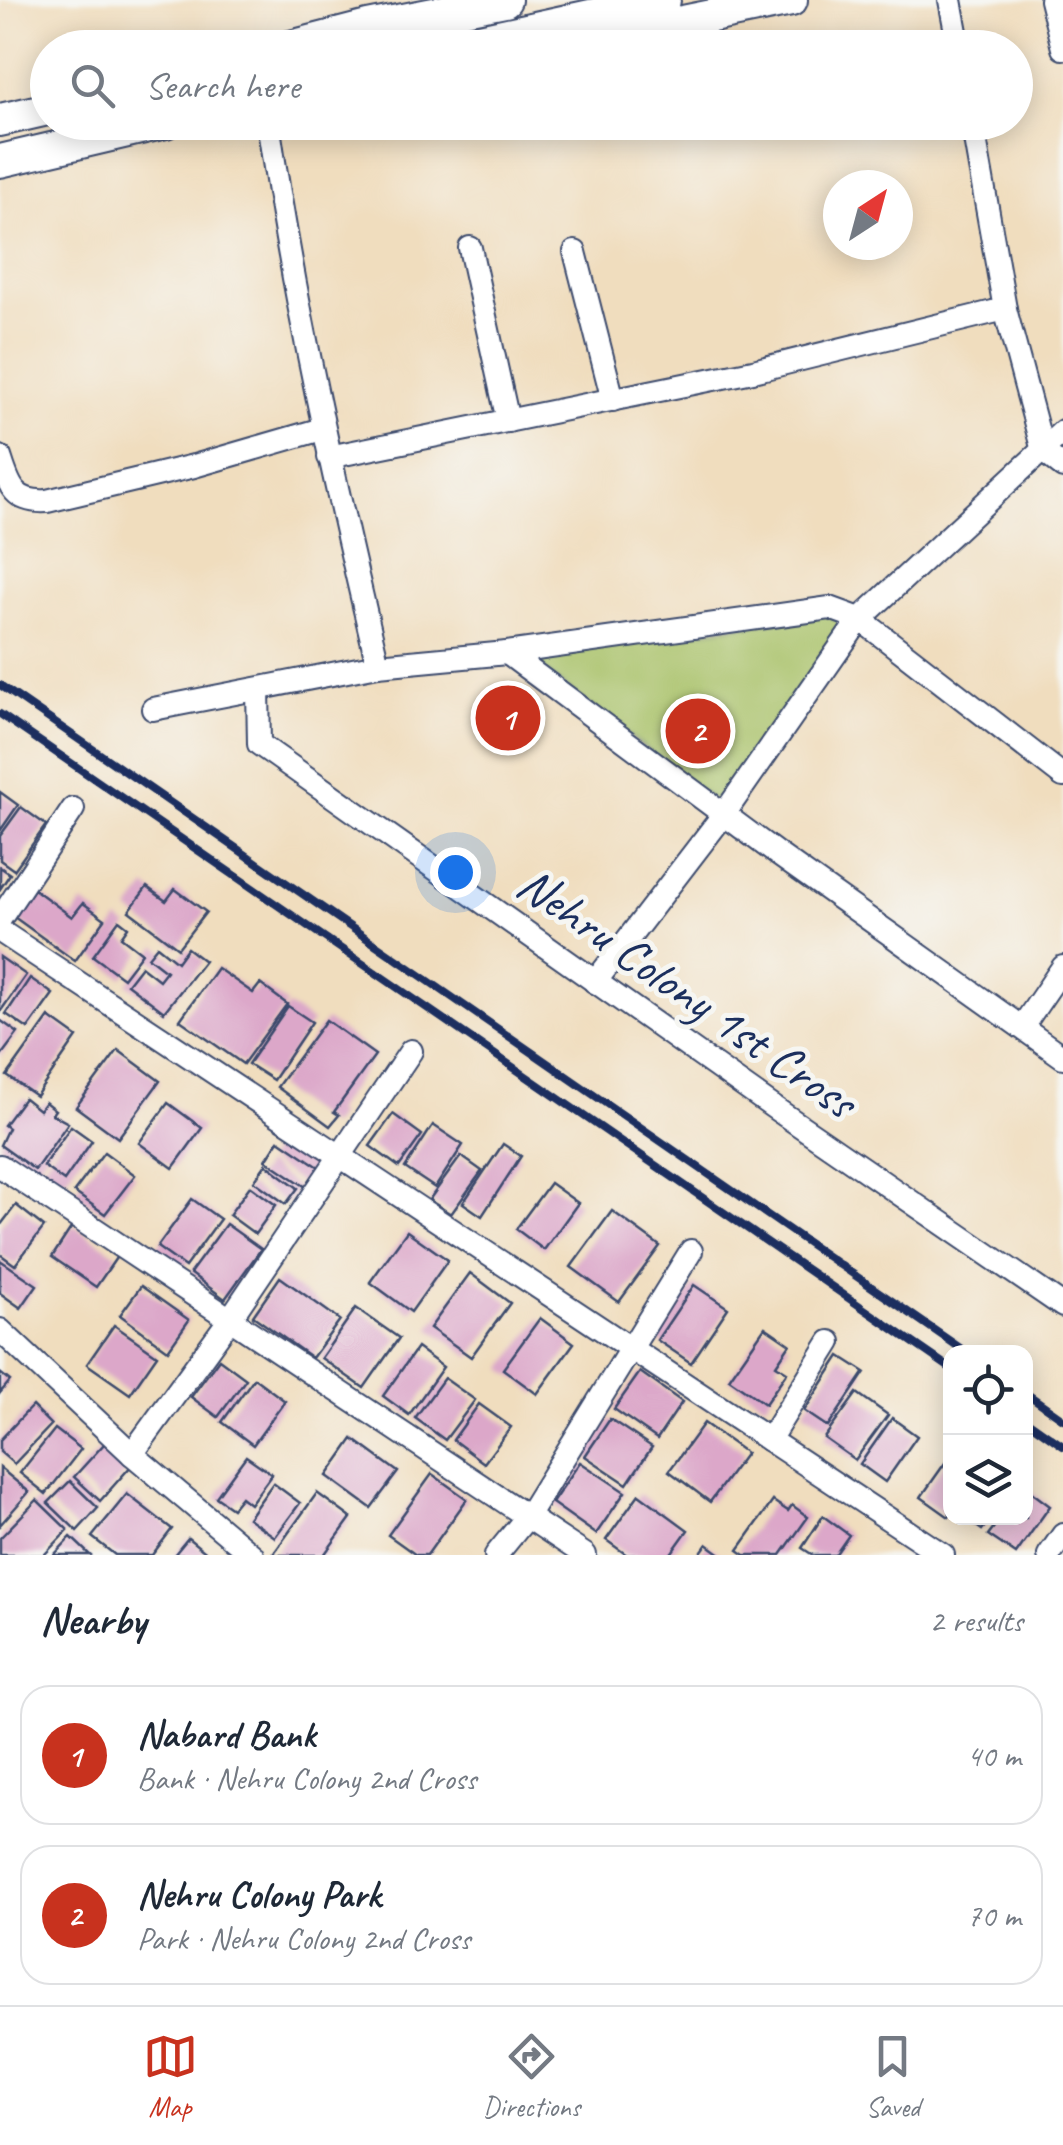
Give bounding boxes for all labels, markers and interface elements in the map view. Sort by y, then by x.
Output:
search box [30,30,1033,140]
icon: search [65,58,120,113]
text: Search here [145,62,300,109]
north arrow [823,170,913,260]
pin: 1 [476,680,540,756]
pin: 2 [666,694,730,768]
your location [430,847,481,898]
street label: Nehru Colony 1st Cross [505,852,872,1135]
map controls [943,1345,1033,1525]
button: locate [943,1345,1033,1435]
button: layers [943,1435,1033,1525]
text: Nearby [40,1594,146,1647]
text: 2 results [929,1600,1023,1641]
text: Nabard Bank [137,1711,316,1758]
text: 1 [67,1735,82,1776]
text: 40 m [967,1735,1021,1776]
text: Bank · Nehru Colony 2nd Cross [137,1758,476,1799]
text: Nehru Colony Park [137,1871,380,1918]
text: 2 [67,1895,82,1936]
text: 70 m [967,1895,1021,1936]
text: Park · Nehru Colony 2nd Cross [137,1918,470,1959]
tab: Map [143,2029,198,2124]
tab: Directions [483,2029,580,2124]
tab: Saved [865,2029,920,2124]

